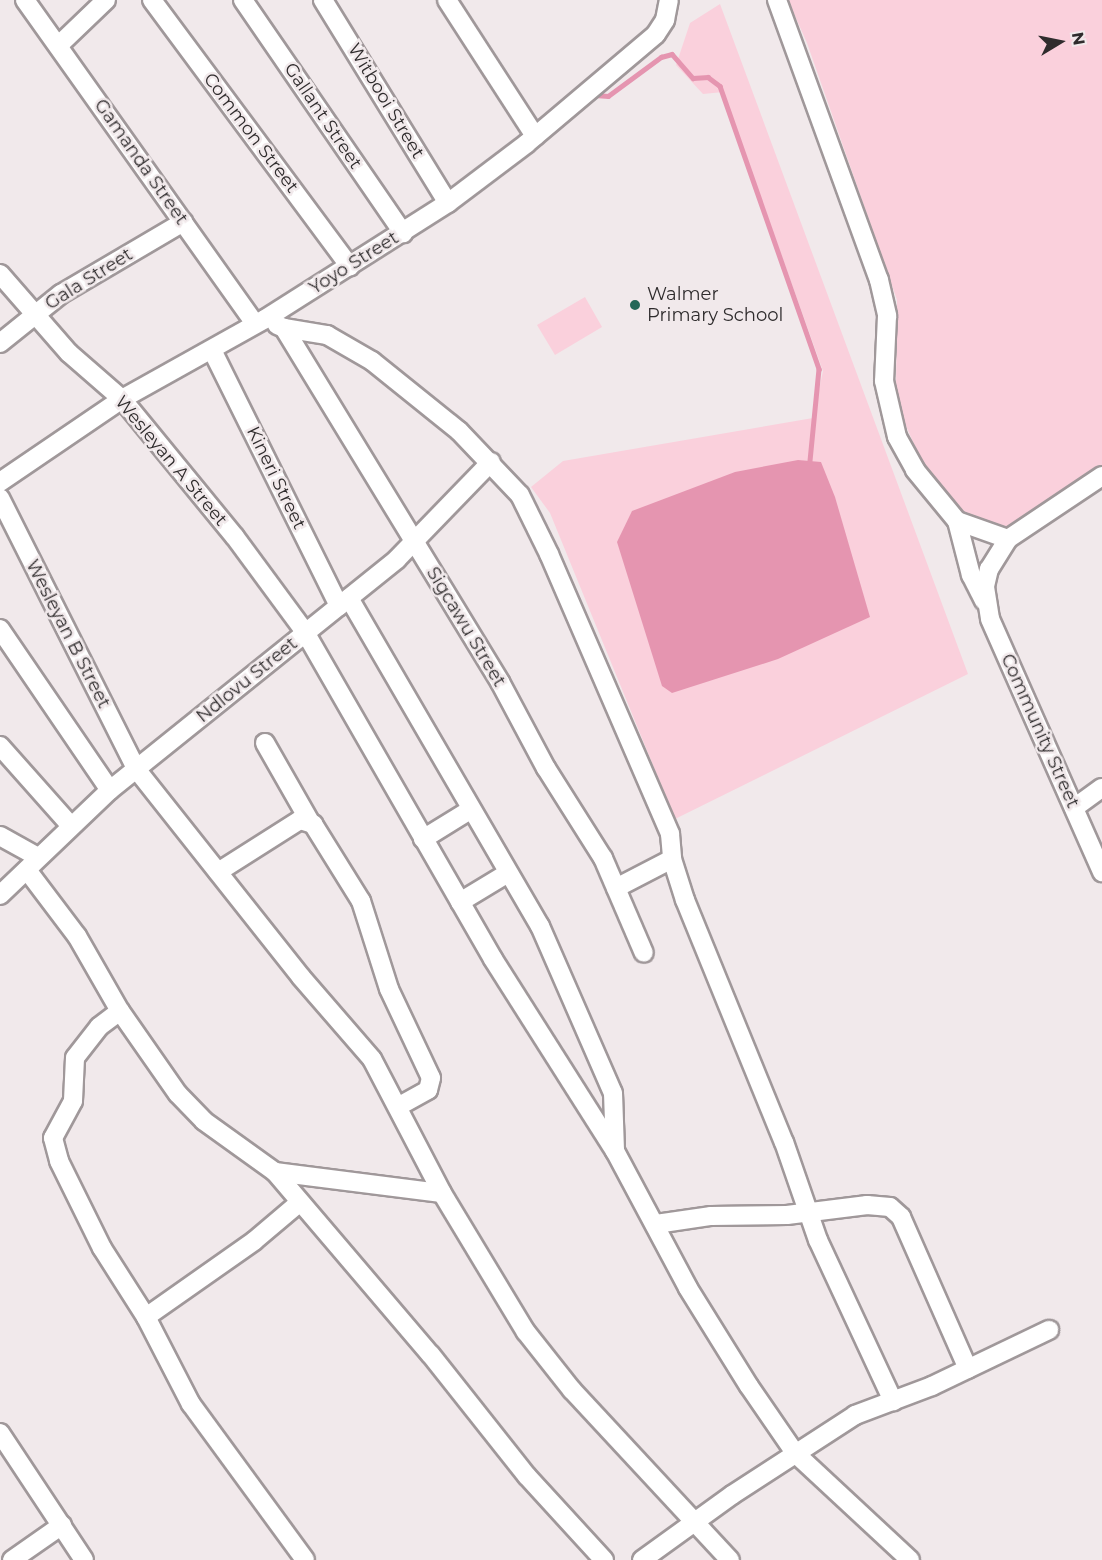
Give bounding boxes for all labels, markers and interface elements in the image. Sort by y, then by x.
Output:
north arrow [1030,12,1090,72]
text: N [1068,31,1089,47]
street label: Witbooi Street [343,40,429,162]
street label: Gallant Street [280,59,366,173]
street label: Common Street [199,69,303,197]
street label: Gamanda Street [90,95,192,229]
street label: Yoyo Street [305,227,403,299]
street label: Gala Street [41,244,137,314]
place label: Walmer Primary School [647,284,783,326]
marker: Walmer Primary School [628,298,642,312]
street label: Wesleyan A Street [110,392,232,530]
street label: Kineri Street [242,423,310,533]
street label: Wesleyan B Street [21,556,115,712]
street label: Sigcawu Street [422,563,510,691]
street label: Ndlovu Street [192,633,302,727]
street label: Community Street [996,651,1084,811]

